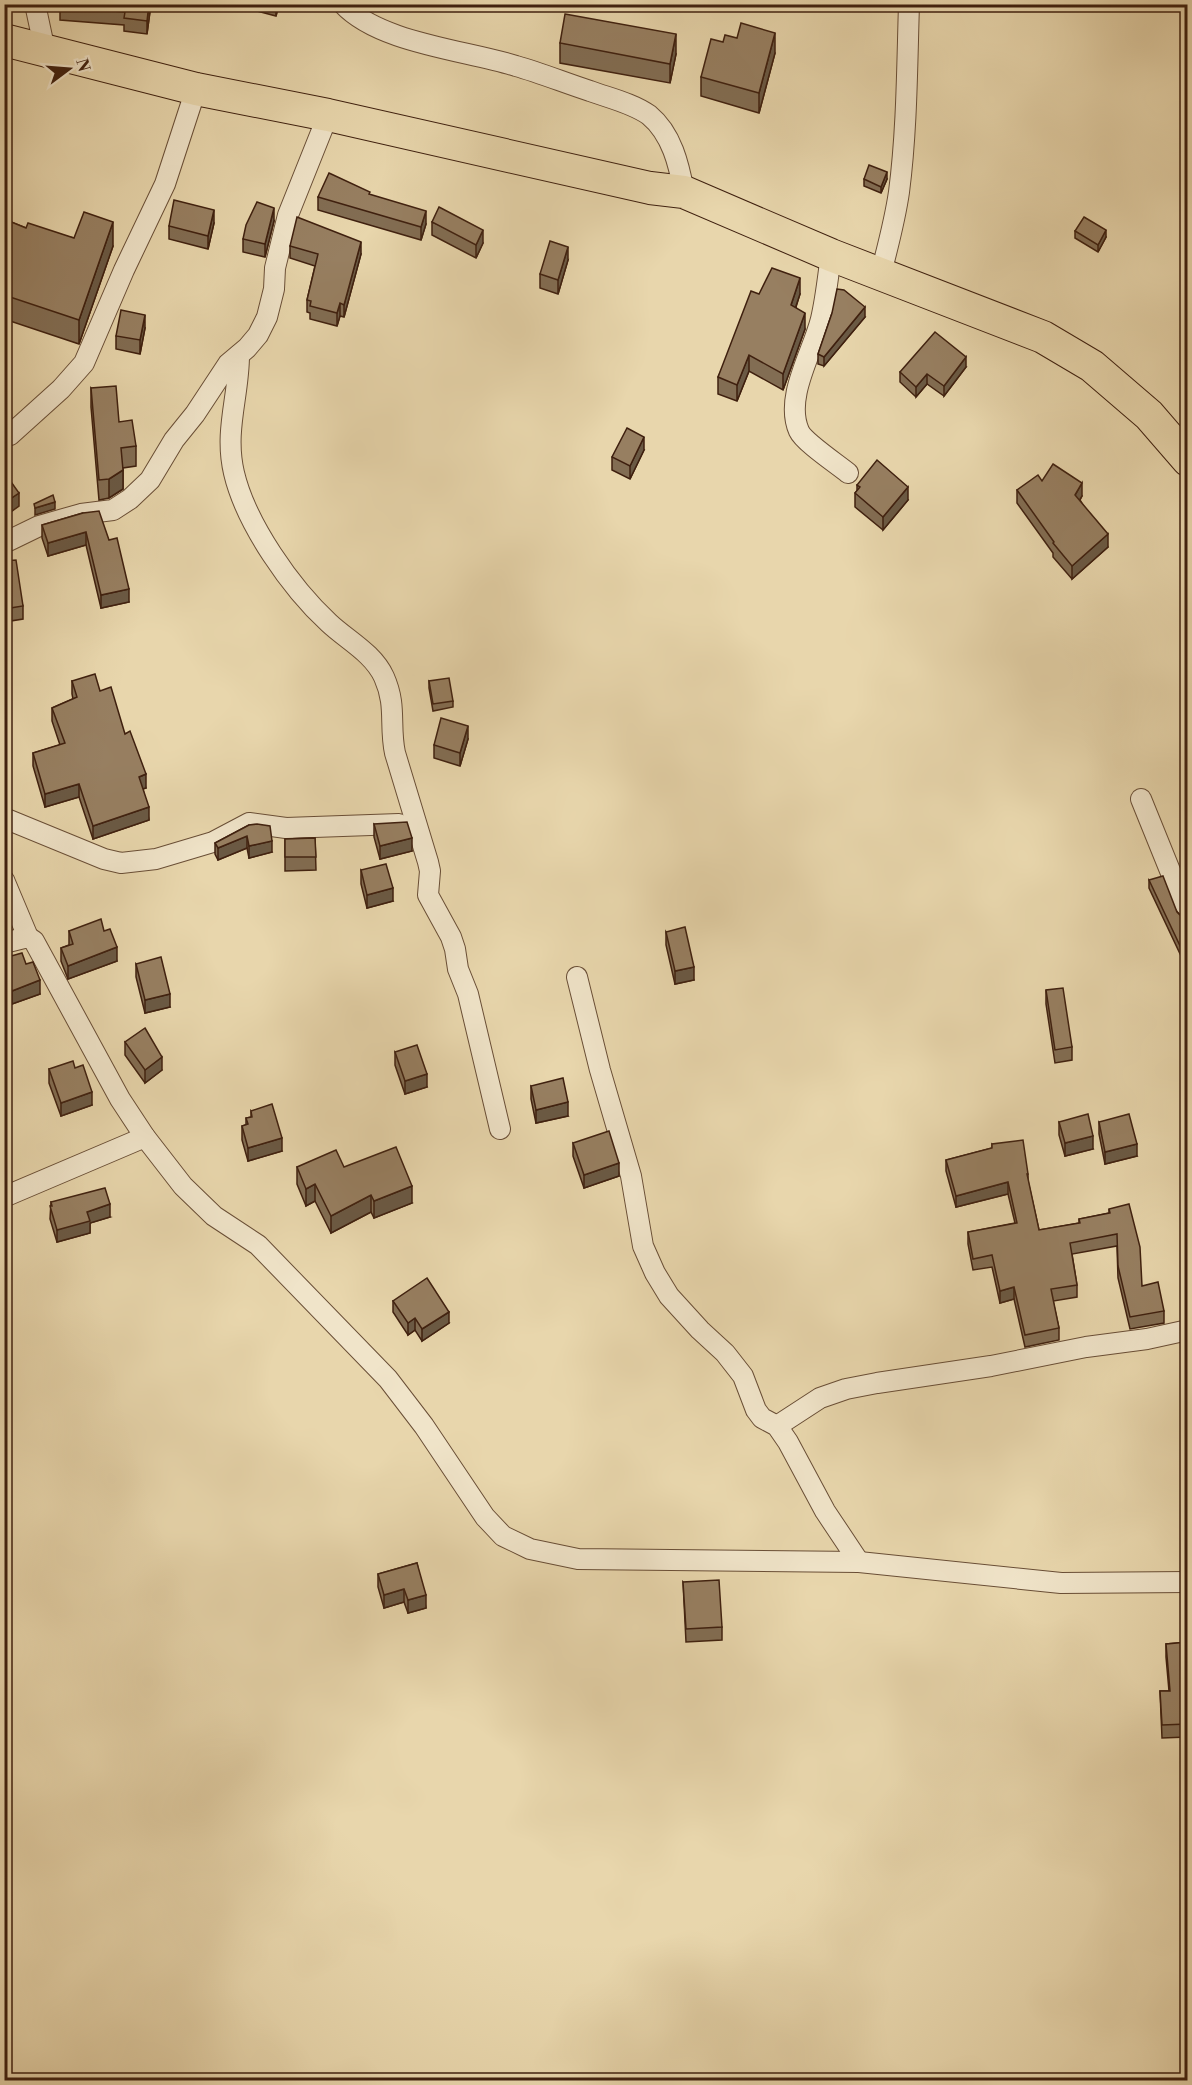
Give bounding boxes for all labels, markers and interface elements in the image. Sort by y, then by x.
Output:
north arrow [39,39,99,99]
text: N [71,56,94,74]

